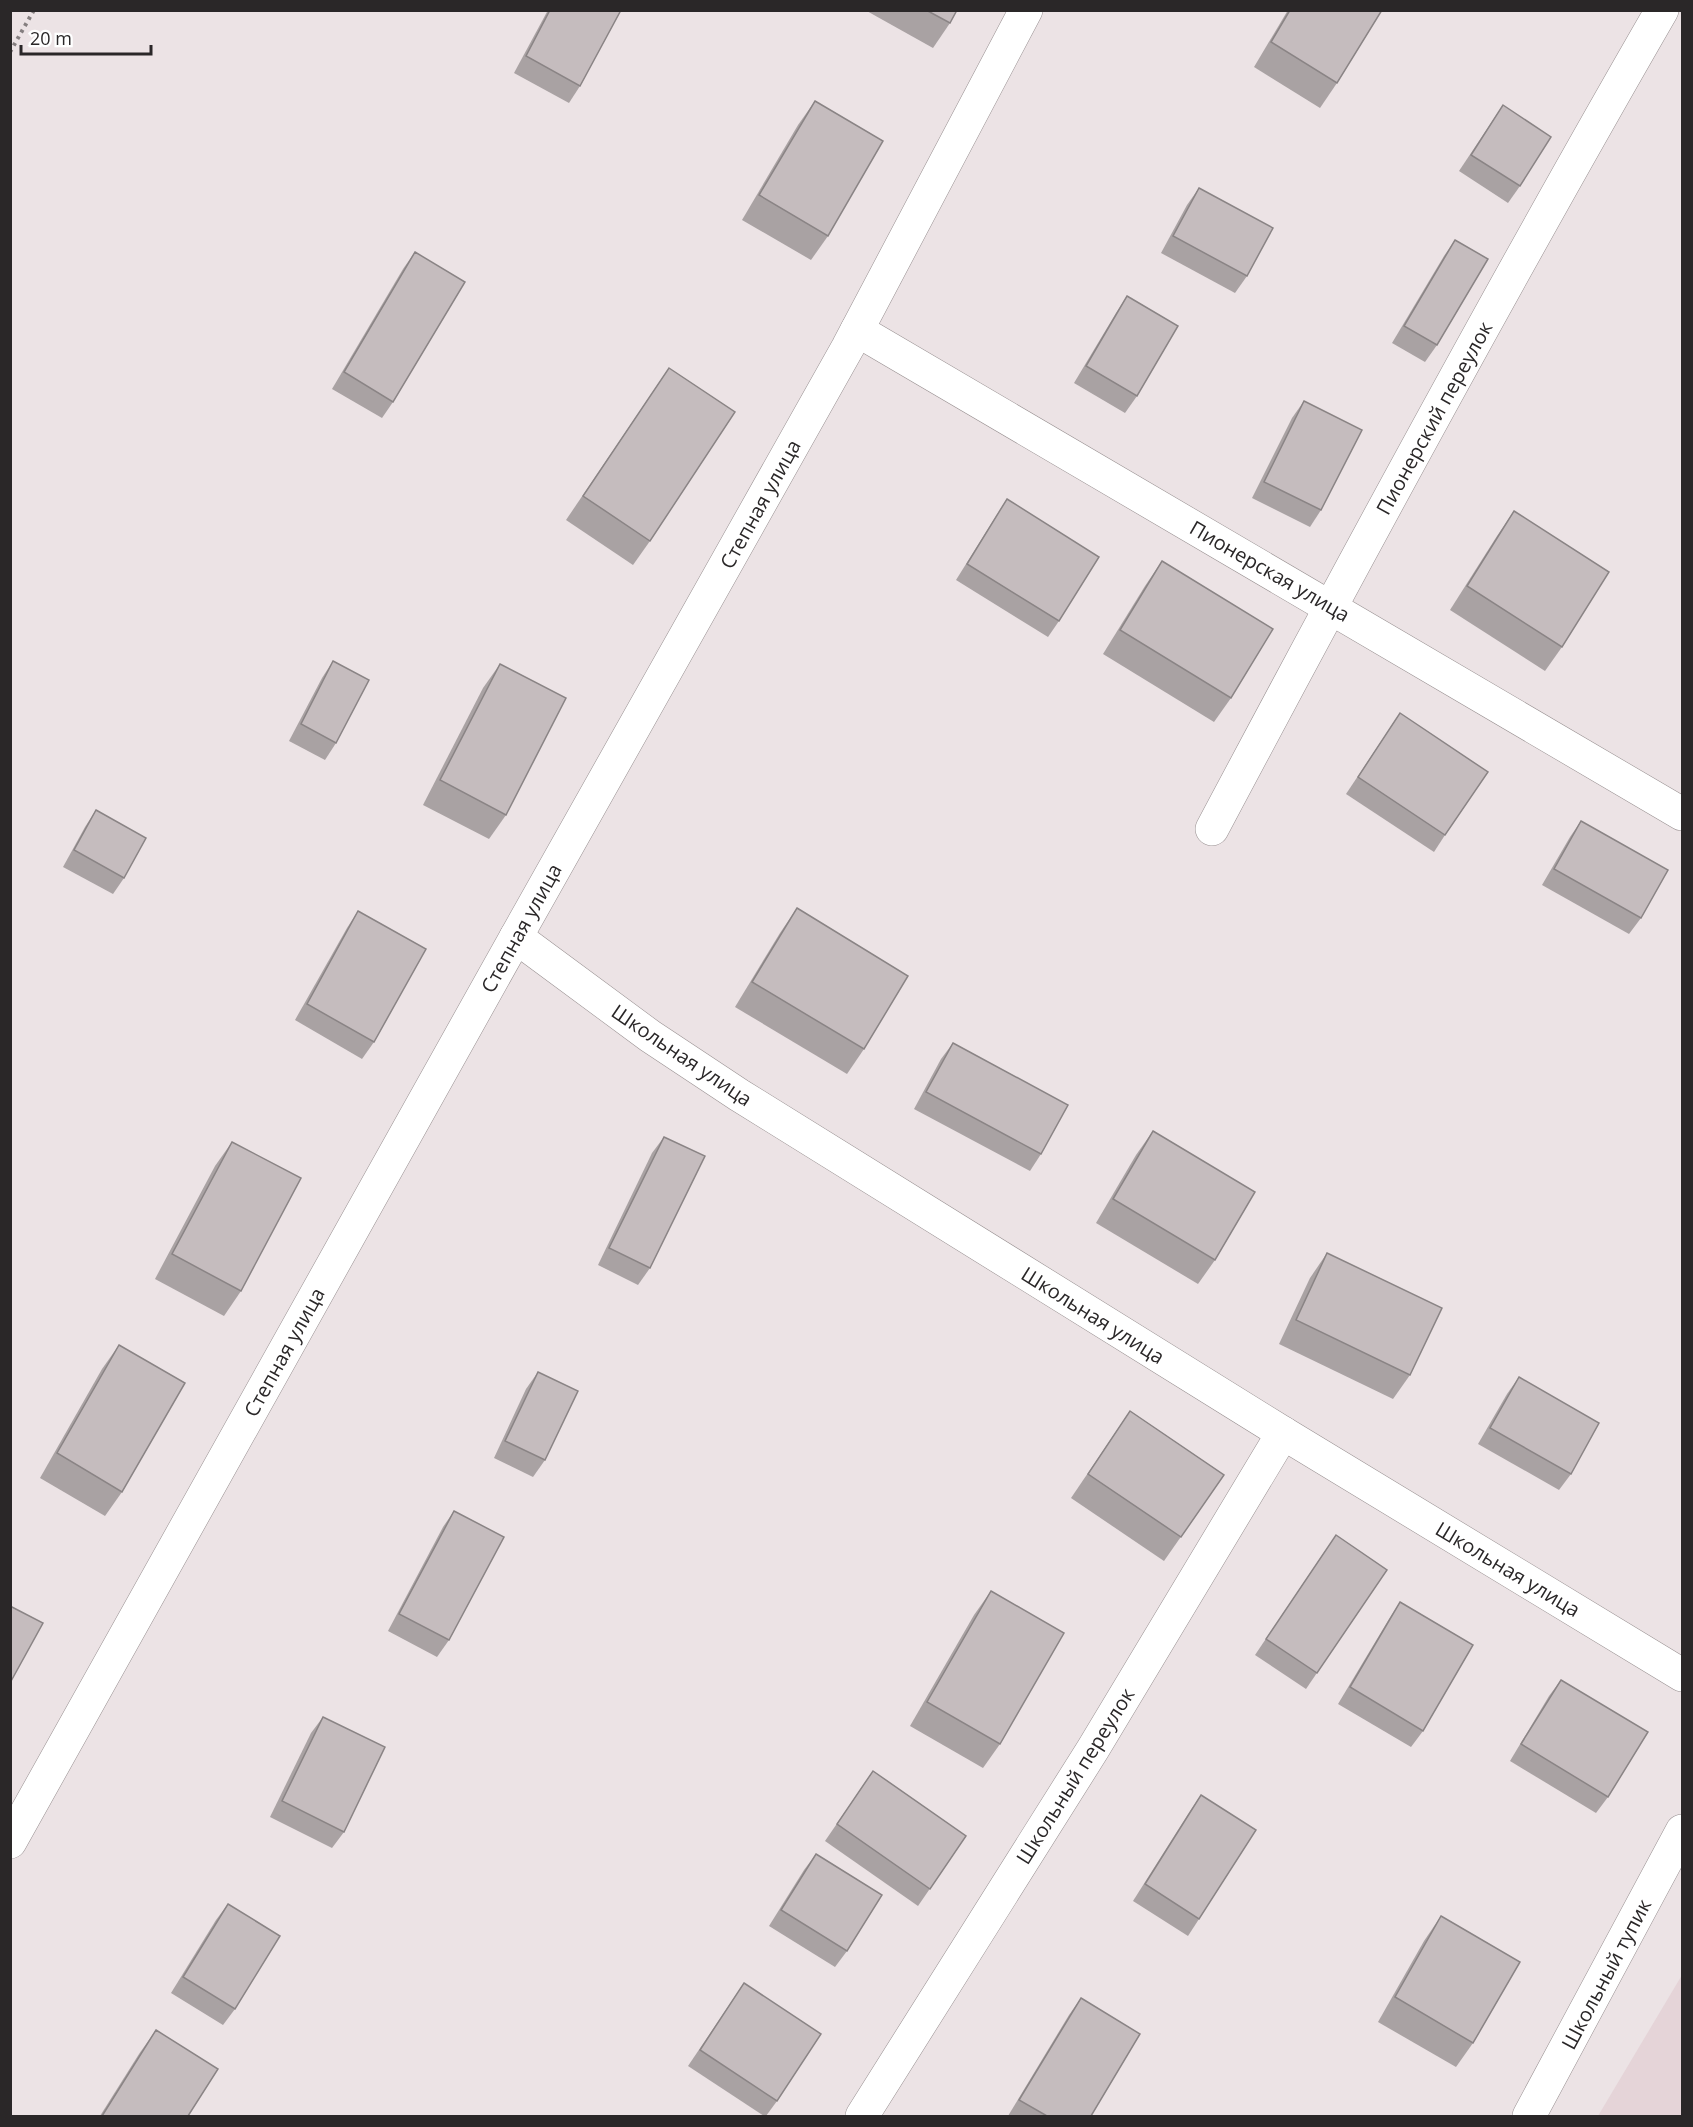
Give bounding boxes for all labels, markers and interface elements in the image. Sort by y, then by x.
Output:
scale bar [21,18,152,56]
text: 20 m [30,26,72,50]
street label: Пионерский переулок [1370,316,1499,519]
street label: Степная улица [713,435,807,573]
street label: Пионерская улица [1185,514,1355,628]
street label: Степная улица [474,859,568,997]
street label: Школьная улица [606,998,758,1112]
street label: Школьная улица [1016,1260,1170,1370]
street label: Степная улица [237,1283,331,1421]
street label: Школьная улица [1431,1515,1585,1623]
street label: Школьный переулок [1010,1682,1141,1869]
street label: Школьный тупик [1555,1893,1657,2054]

